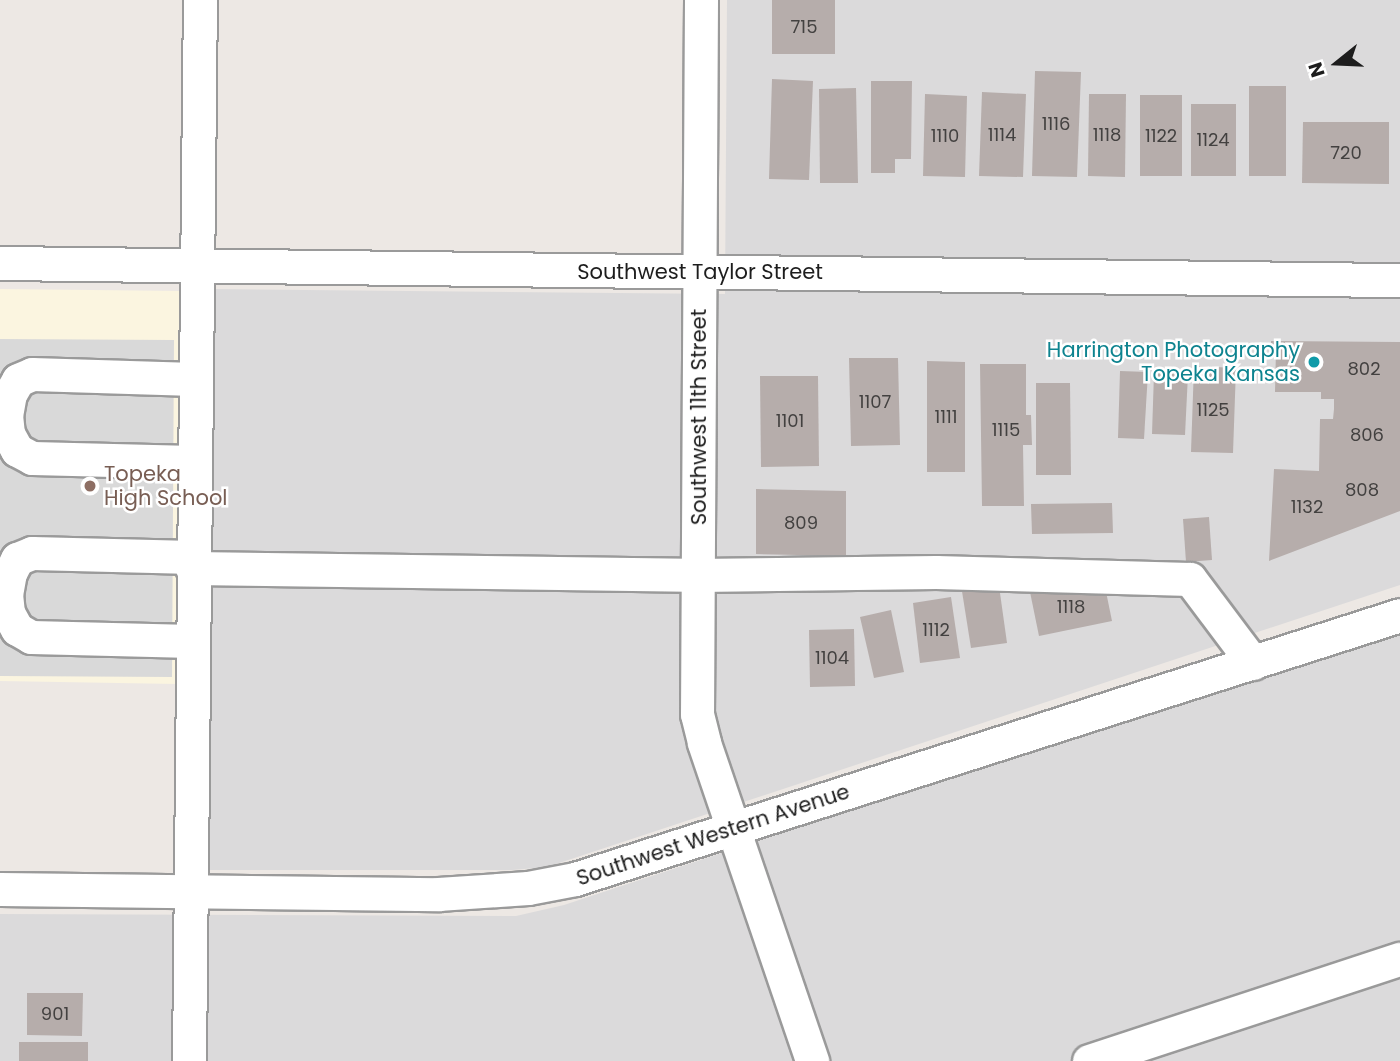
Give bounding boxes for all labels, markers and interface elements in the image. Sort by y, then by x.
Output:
house number: 715 [791,16,817,38]
north arrow [1302,28,1372,98]
text: N [1302,59,1332,81]
house number: 1116 [1042,113,1070,135]
house number: 1114 [988,124,1016,146]
house number: 1118 [1093,124,1121,146]
house number: 1110 [931,125,959,147]
house number: 1122 [1145,125,1177,147]
house number: 1124 [1196,129,1230,151]
house number: 720 [1330,142,1362,164]
street label: Southwest Taylor Street [577,259,823,285]
street label: Southwest 11th Street [686,309,712,525]
place label: Harrington Photography Topeka Kansas [1047,337,1300,387]
marker: Harrington Photography Topeka Kansas [1306,354,1322,370]
house number: 802 [1347,358,1381,380]
house number: 1107 [859,391,891,413]
house number: 1125 [1196,399,1230,421]
house number: 1111 [934,406,958,428]
house number: 1101 [776,410,804,432]
house number: 1115 [992,419,1020,441]
house number: 806 [1350,424,1384,446]
place label: Topeka High School [104,461,228,511]
marker: Topeka High School [82,478,98,494]
house number: 808 [1345,479,1379,501]
house number: 1132 [1291,496,1323,518]
house number: 809 [784,512,818,534]
house number: 1118 [1057,596,1085,618]
house number: 1112 [922,619,950,641]
house number: 1104 [815,647,849,669]
street label: Southwest Western Avenue [573,779,853,891]
house number: 901 [41,1003,69,1025]

